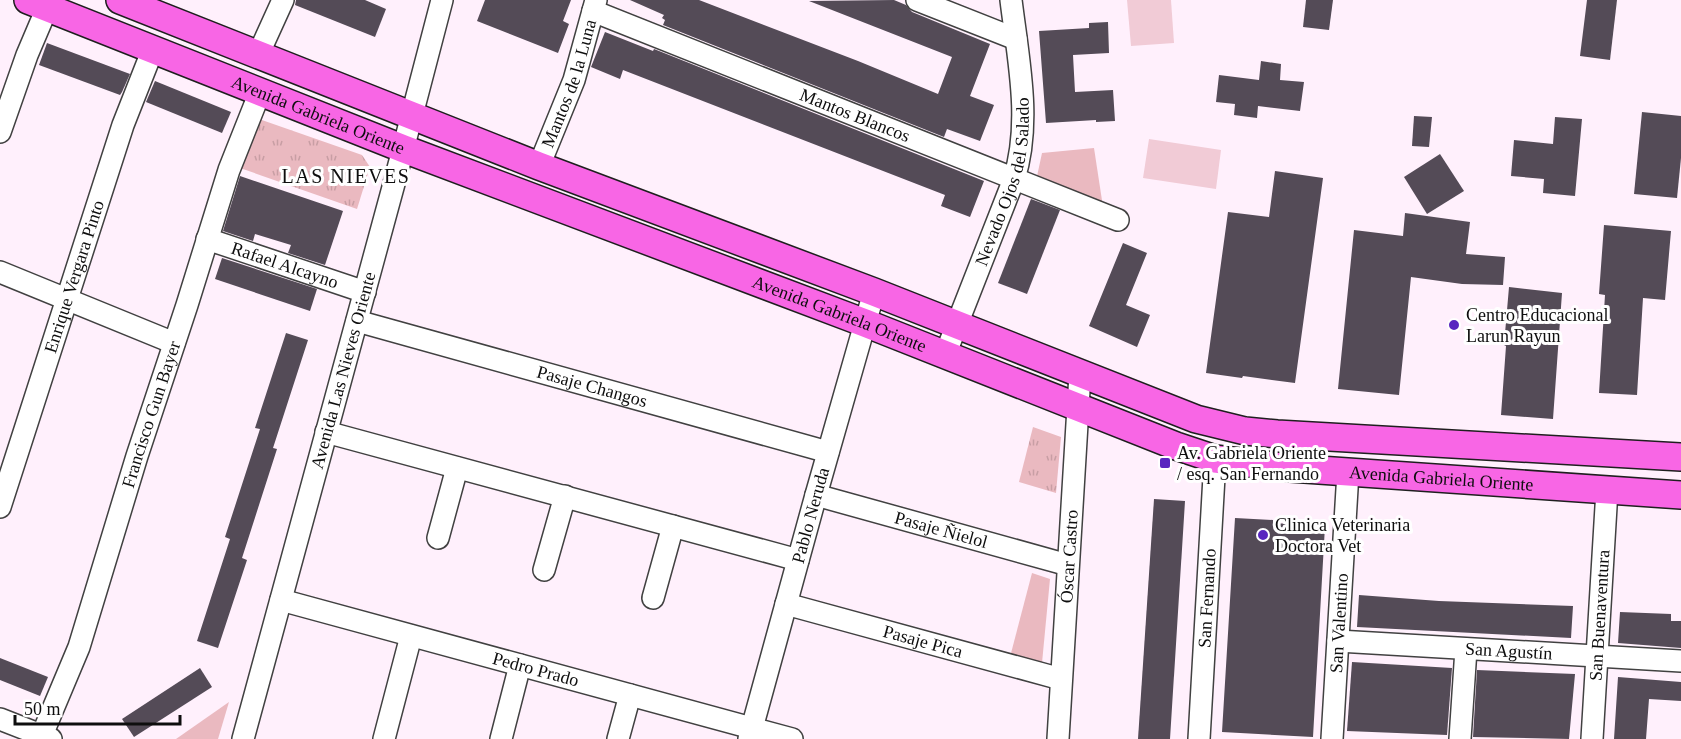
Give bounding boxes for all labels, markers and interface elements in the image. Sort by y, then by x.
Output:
street label: Mantos de la Luna [538,17,600,151]
street label: Avenida Gabriela Oriente [228,72,408,158]
street label: Mantos Blancos [797,84,913,146]
street label: Nevado Ojos del Salado [971,97,1033,269]
district label: LAS NIEVES [282,165,410,187]
street label: Enrique Vergara Pinto [40,198,108,356]
street label: Rafael Alcayno [229,238,341,292]
street label: Avenida Las Nieves Oriente [307,270,380,471]
street label: Avenida Gabriela Oriente [750,271,929,356]
place label: Centro Educacional Larun Rayun [1466,305,1608,346]
marker: Centro Educacional Larun Rayun [1447,318,1461,332]
street label: Francisco Gun Bayer [118,339,184,490]
street label: Pasaje Changos [535,362,649,411]
place label: Av. Gabriela Oriente / esq. San Fernando [1177,443,1326,484]
marker: Av. Gabriela Oriente / esq. San Fernando [1158,456,1172,470]
street label: Avenida Gabriela Oriente [1349,462,1534,495]
street label: Pablo Neruda [788,465,833,565]
street label: Pasaje Ñielol [893,507,990,552]
street label: Óscar Castro [1055,509,1082,604]
place label: Clinica Veterinaria Doctora Vet [1275,515,1410,556]
marker: Clinica Veterinaria Doctora Vet [1256,528,1270,542]
street label: San Fernando [1194,548,1220,648]
street label: San Buenaventura [1586,549,1613,681]
street label: San Valentino [1326,573,1352,674]
street label: Pasaje Pica [881,621,965,662]
street label: San Agustín [1464,638,1553,663]
street label: Pedro Prado [490,648,581,691]
scale bar [15,688,180,726]
text: 50 m [24,699,61,719]

